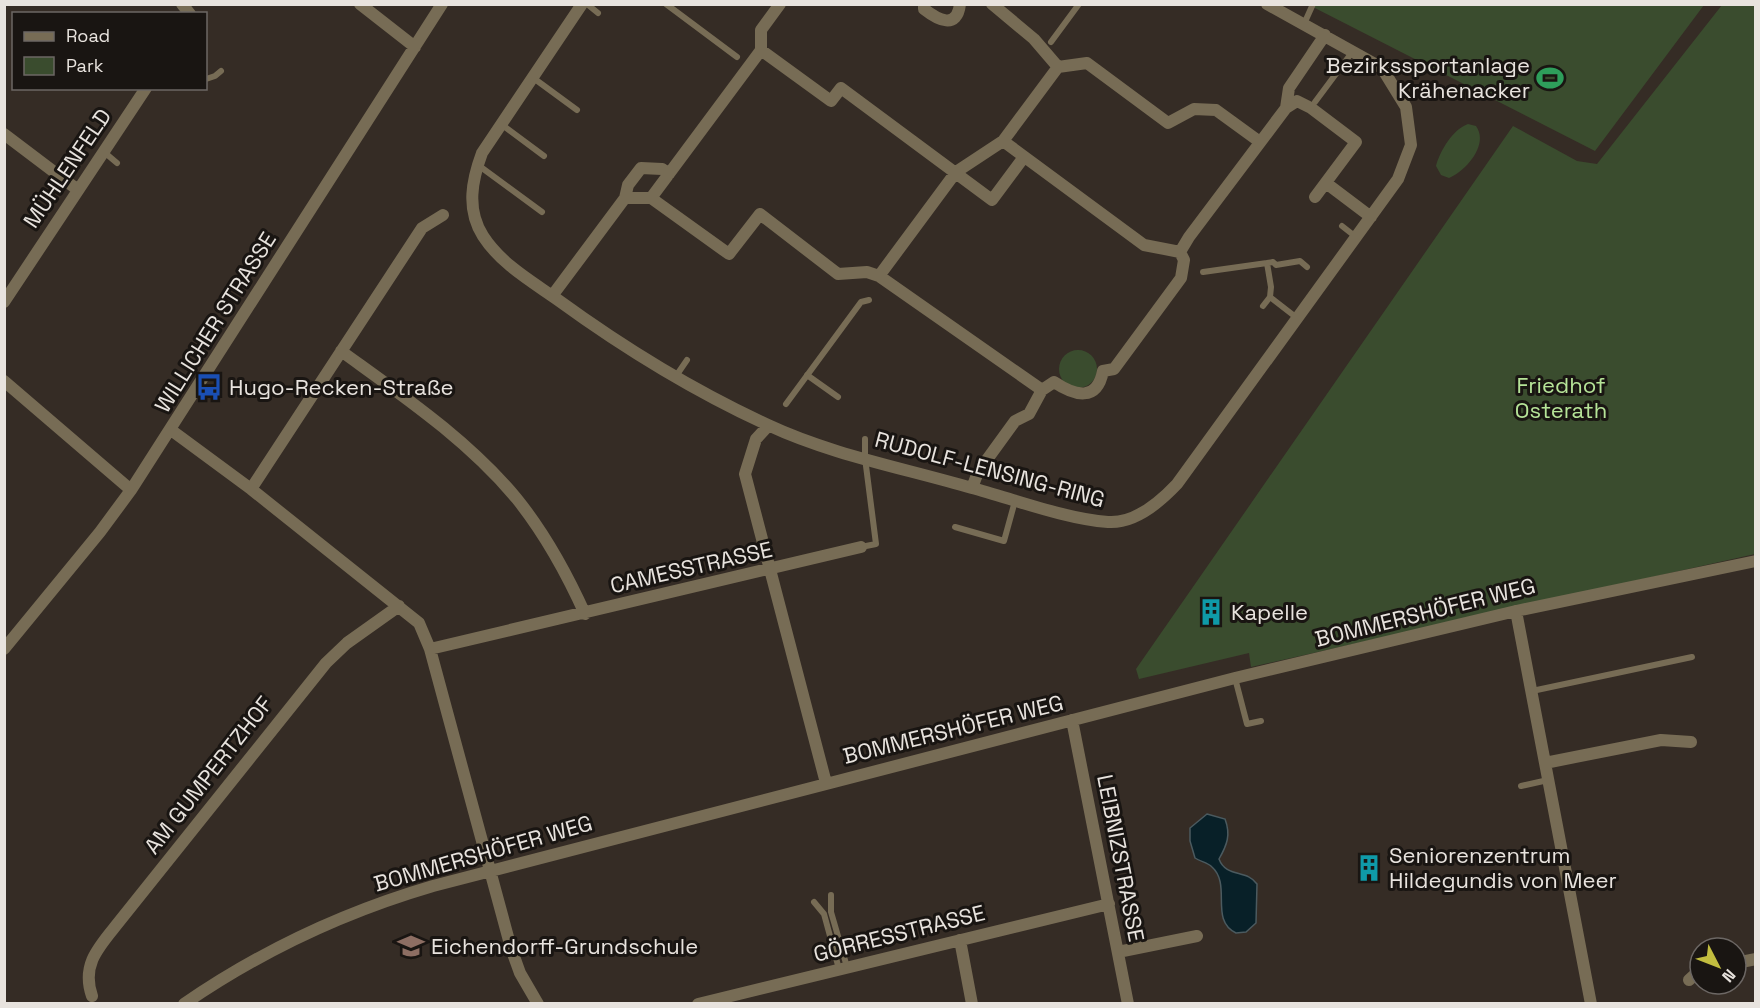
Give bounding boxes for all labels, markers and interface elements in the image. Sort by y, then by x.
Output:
legend [12,12,207,90]
text: Road [66,24,110,47]
place label: Bezirkssportanlage Krähenacker [1326,51,1530,104]
text: Park [66,54,104,77]
sports icon: Bezirkssportanlage Krähenacker [1535,63,1565,93]
street label: MÜHLENFELD [17,103,117,233]
street label: WILLICHER STRASSE [148,227,282,417]
park label: Friedhof Osterath [1515,371,1607,424]
bus stop icon: Hugo-Recken-Straße [194,372,224,402]
place label: Hugo-Recken-Straße [229,373,453,401]
street label: RUDOLF-LENSING-RING [872,425,1108,513]
street label: CAMESSTRASSE [607,535,775,599]
street label: BOMMERSHÖFER WEG [1312,571,1538,653]
building icon: Kapelle [1196,597,1226,627]
place label: Kapelle [1231,598,1308,626]
street label: BOMMERSHÖFER WEG [840,688,1066,770]
street label: AM GUMPERTZHOF [138,690,278,860]
street label: LEIBNIZSTRASSE [1091,772,1151,944]
street label: BOMMERSHÖFER WEG [371,808,595,898]
place label: Seniorenzentrum Hildegundis von Meer [1389,841,1617,894]
building icon: Seniorenzentrum Hildegundis von Meer [1354,853,1384,883]
street label: GÖRRESSTRASSE [810,898,988,968]
school or university icon: Eichendorff-Grundschule [396,931,426,961]
place label: Eichendorff-Grundschule [431,932,698,960]
north arrow [1688,936,1748,996]
text: N [1717,965,1740,987]

